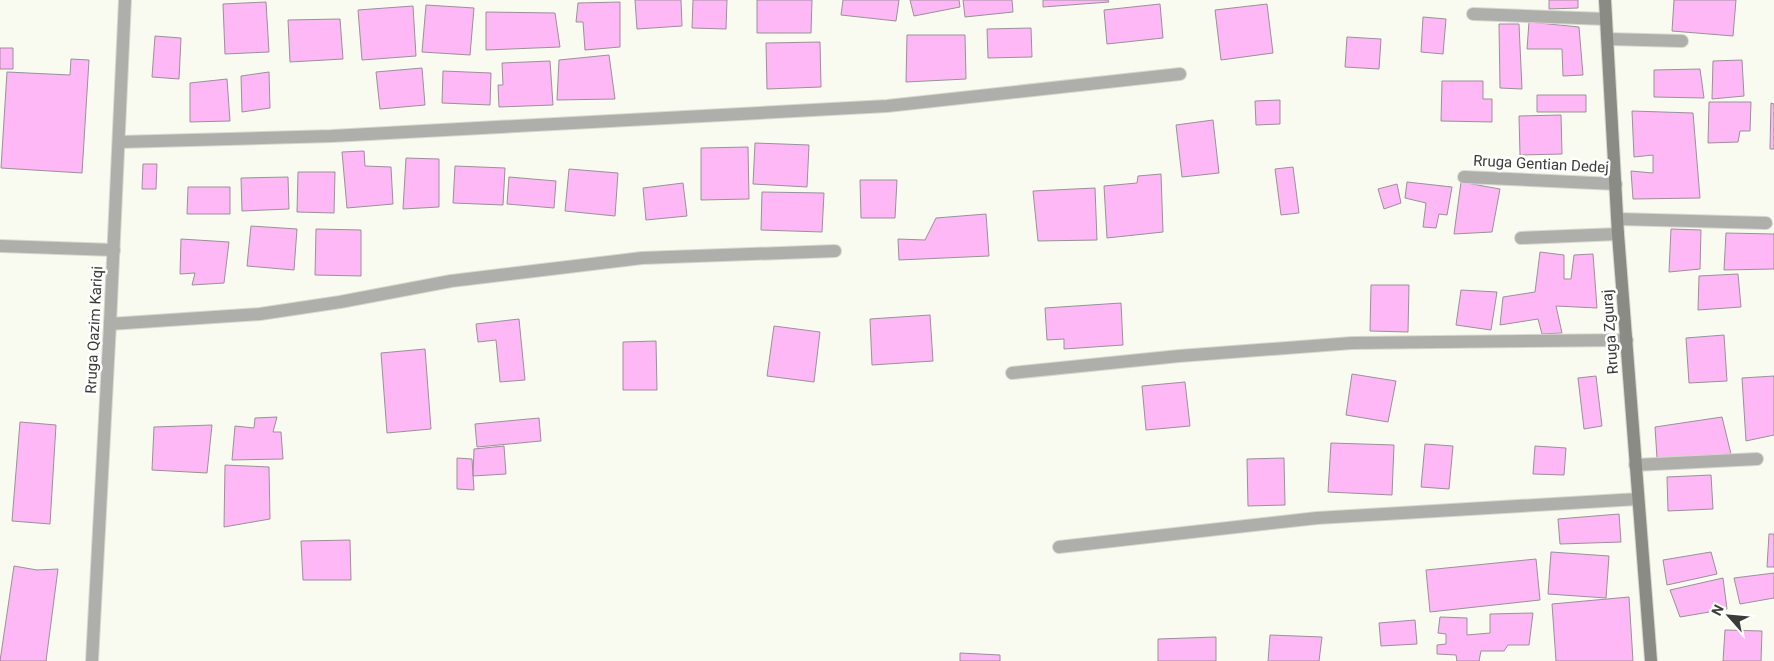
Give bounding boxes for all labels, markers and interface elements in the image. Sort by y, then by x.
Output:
street label: Rruga Gentian Dedej [1473,151,1609,177]
street label: Rruga Qazim Kariqi [82,266,106,394]
street label: Rruga Zguraj [1598,289,1622,375]
north arrow [1704,591,1754,641]
text: N [1708,602,1727,618]

